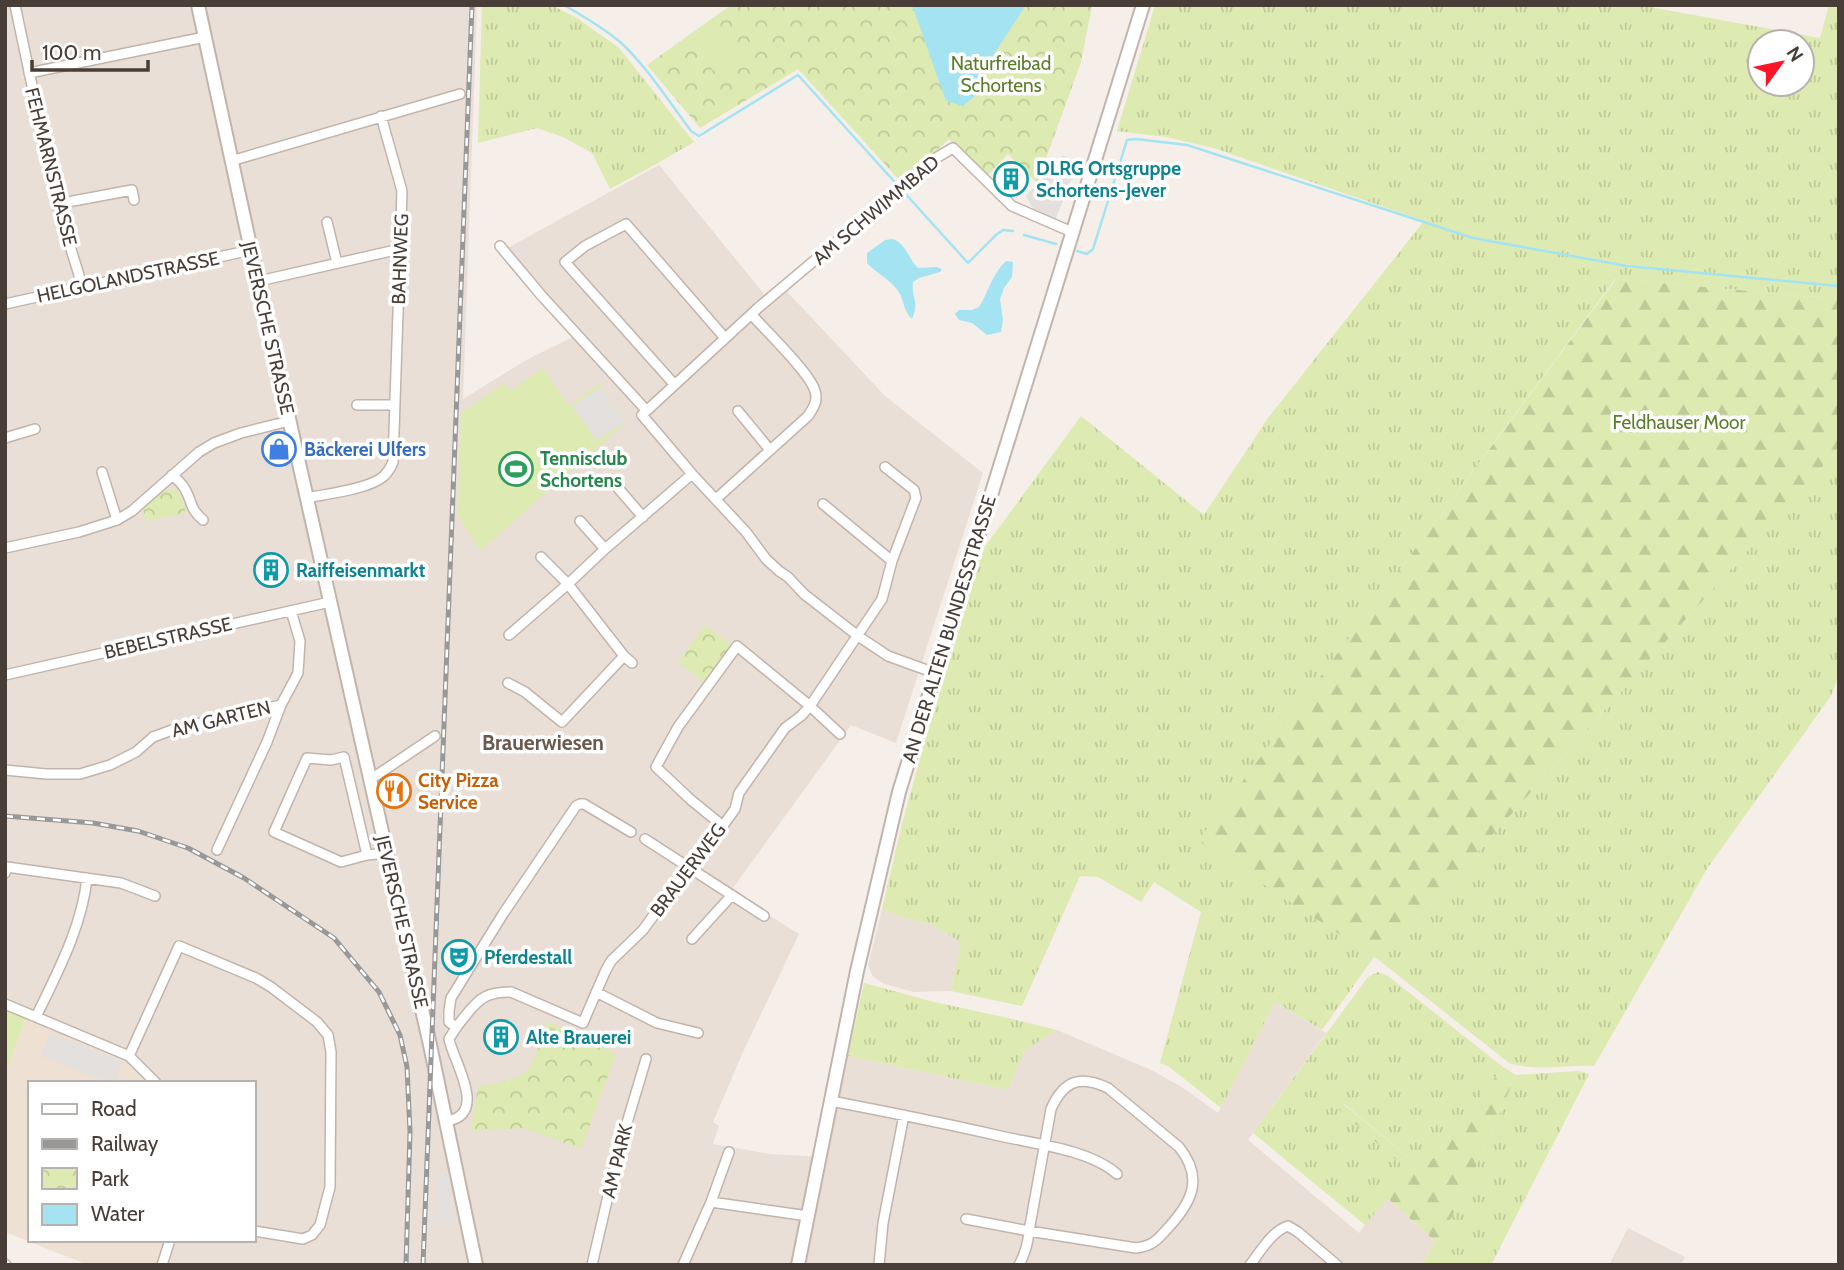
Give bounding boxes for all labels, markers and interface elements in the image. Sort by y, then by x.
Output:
scale bar [32,28,147,72]
north arrow [1746,28,1816,98]
text: 100 m [42,40,101,65]
text: N [1782,42,1808,66]
park label: Naturfreibad Schortens [951,52,1051,97]
street label: FEHMARNSTRASSE [20,85,82,249]
street label: AM SCHWIMMBAD [808,150,944,270]
place label: DLRG Ortsgruppe Schortens-Jever [1036,157,1181,202]
building icon: DLRG Ortsgruppe Schortens-Jever [992,160,1030,198]
street label: BAHNWEG [387,213,413,305]
street label: JEVERSCHE STRASSE [237,238,299,417]
street label: HELGOLANDSTRASSE [35,246,221,308]
park label: Feldhauser Moor [1612,411,1746,434]
shop icon: Bäckerei Ulfers [260,430,298,468]
place label: Bäckerei Ulfers [304,438,426,461]
place label: Tennisclub Schortens [540,447,628,492]
sports icon: Tennisclub Schortens [497,450,535,488]
street label: AN DER ALTEN BUNDESSTRASSE [897,492,1001,766]
building icon: Raiffeisenmarkt [252,551,290,589]
place label: Raiffeisenmarkt [296,559,426,582]
street label: BEBELSTRASSE [102,612,234,664]
street label: AM GARTEN [169,696,273,742]
district label: Brauerwiesen [482,730,604,755]
place label: City Pizza Service [418,769,499,814]
restaurant icon: City Pizza Service [375,772,413,810]
street label: BRAUERWEG [645,819,731,921]
street label: JEVERSCHE STRASSE [371,832,433,1011]
theatre icon: Pferdestall [440,938,478,976]
place label: Pferdestall [484,946,572,969]
building icon: Alte Brauerei [482,1018,520,1056]
place label: Alte Brauerei [526,1026,631,1049]
legend [28,1081,256,1242]
text: Road [91,1096,137,1121]
street label: AM PARK [597,1121,637,1200]
text: Railway [91,1131,159,1156]
text: Park [91,1166,129,1191]
text: Water [91,1201,145,1226]

